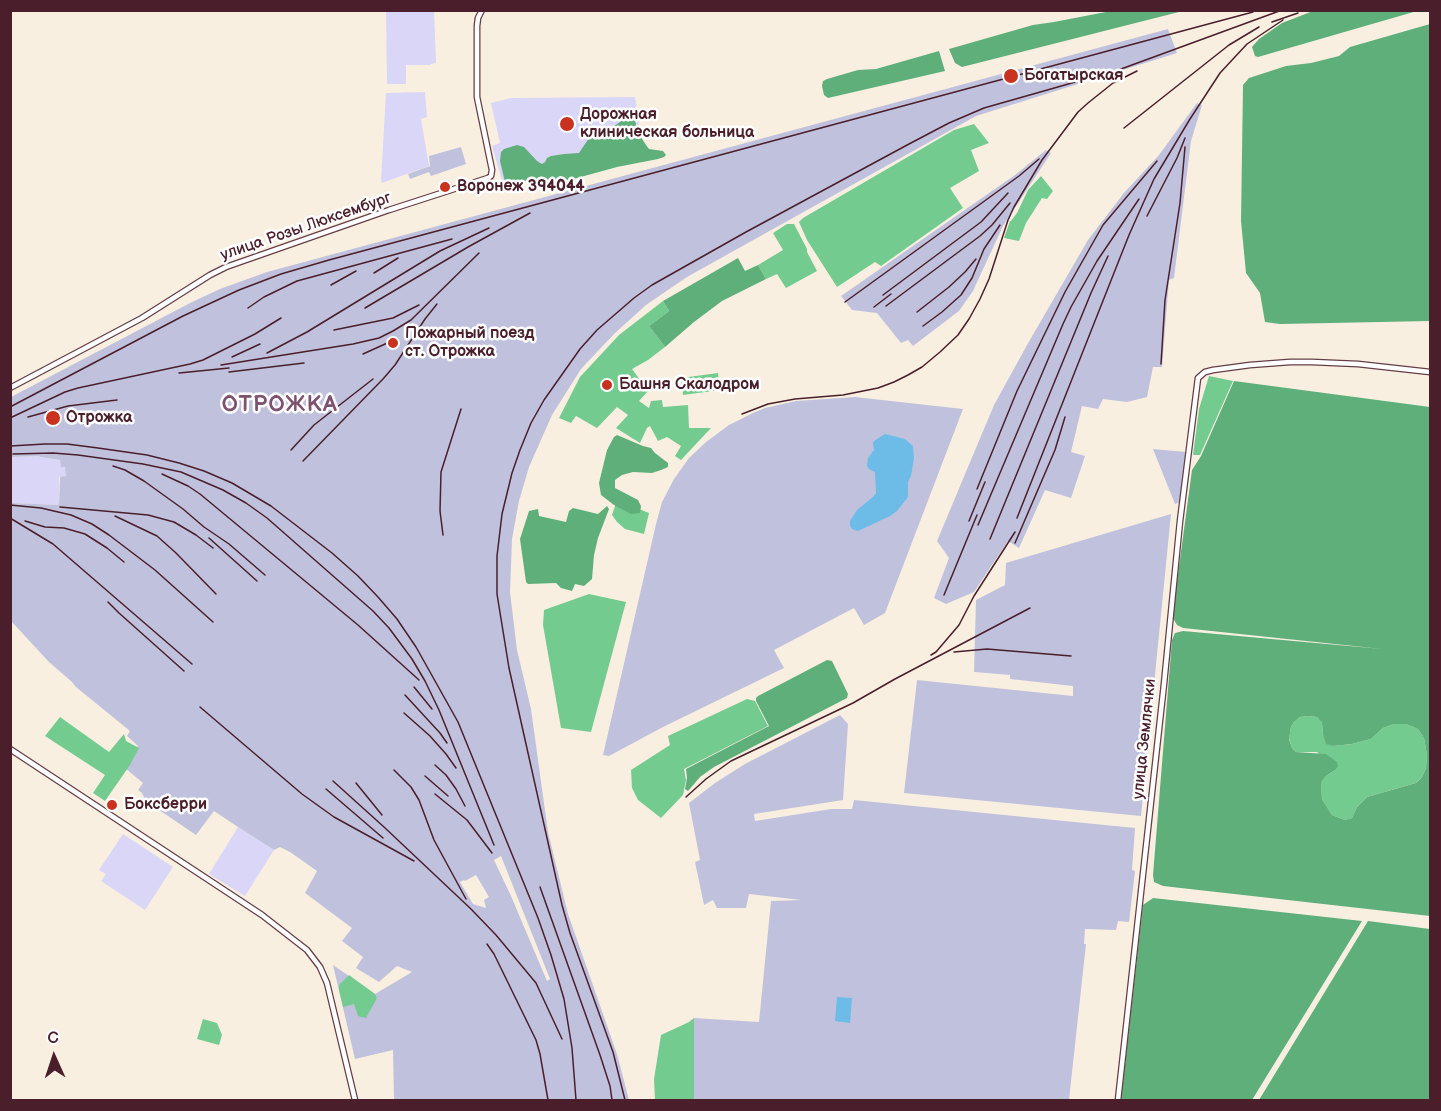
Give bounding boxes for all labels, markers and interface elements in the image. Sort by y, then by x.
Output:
place label: Богатырская [1024,66,1124,86]
marker: Богатырская [1002,67,1020,85]
place label: Дорожная клиническая больница [580,105,754,143]
marker: Дорожная клиническая больница [558,115,576,133]
place label: Воронеж 394044 [457,177,585,197]
marker: Воронеж 394044 [438,180,452,194]
street label: улица Розы Люксембург [218,189,394,265]
place label: Пожарный поезд ст. Отрожка [405,324,534,362]
marker: Пожарный поезд ст. Отрожка [386,336,400,350]
place label: Башня Скалодром [619,375,760,395]
marker: Башня Скалодром [600,378,614,392]
district label: ОТРОЖКА [222,392,338,418]
place label: Отрожка [66,408,132,428]
marker: Отрожка [44,409,62,427]
street label: улица Землячки [1129,678,1161,800]
place label: Боксберри [124,795,207,815]
marker: Боксберри [105,798,119,812]
north arrow [24,1027,84,1087]
text: С [47,1029,59,1048]

